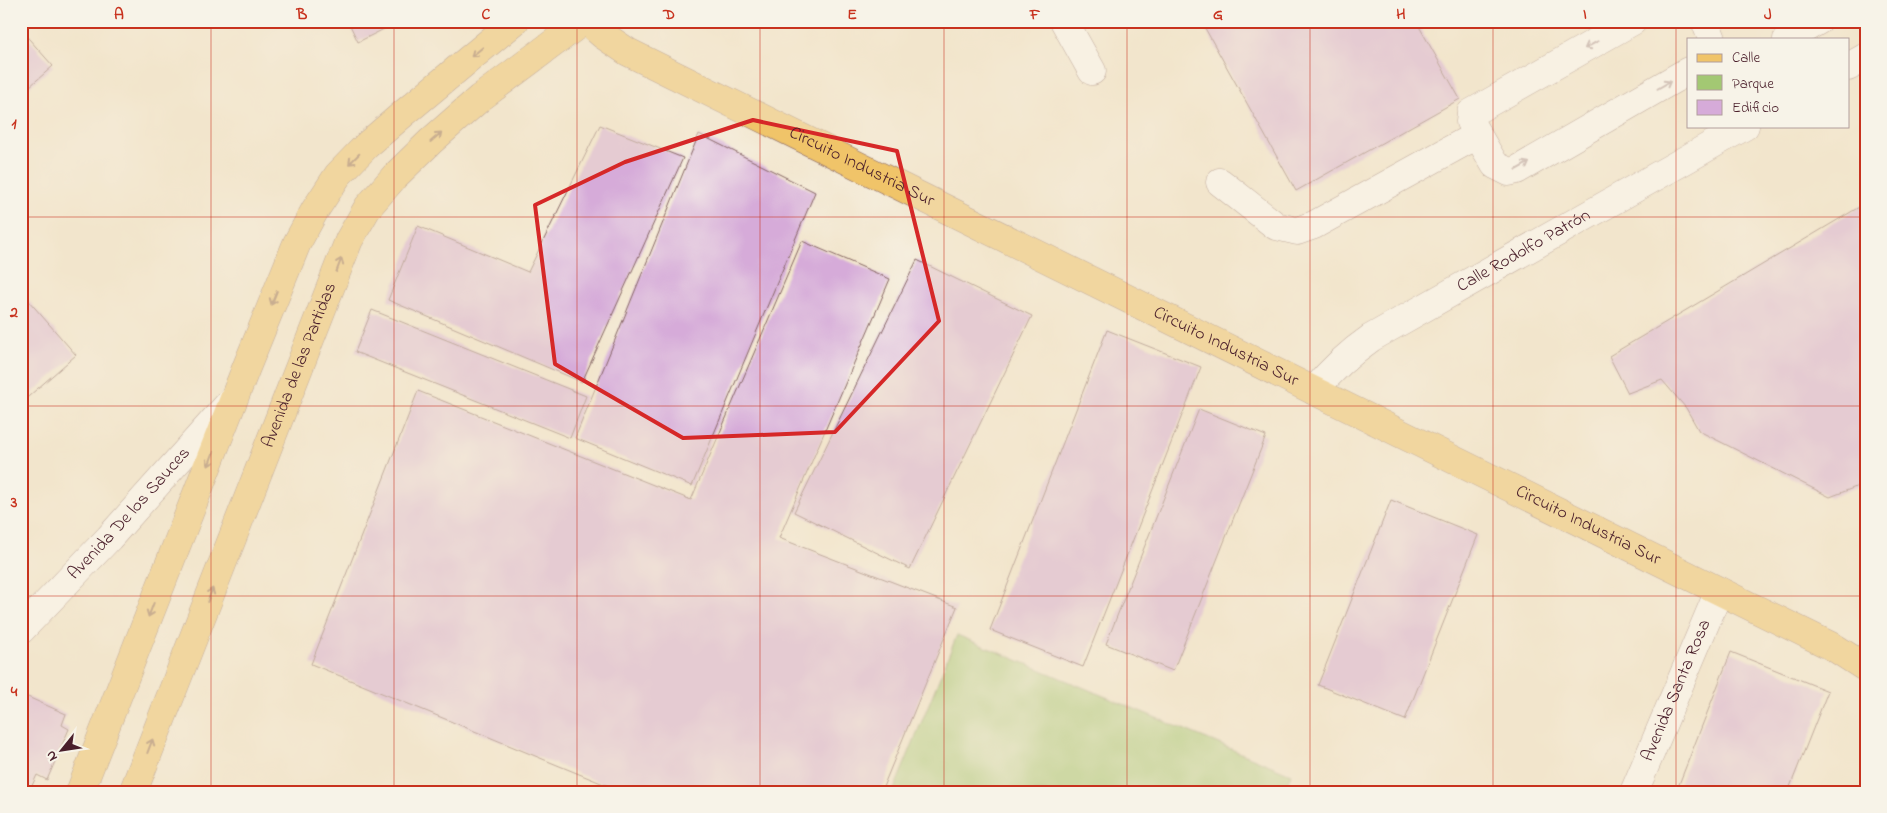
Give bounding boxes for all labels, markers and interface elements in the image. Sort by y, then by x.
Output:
text: A [114,3,124,27]
text: B [296,3,308,27]
text: C [482,3,491,27]
text: D [662,3,675,27]
text: E [847,3,857,27]
text: F [1029,3,1041,27]
text: G [1213,3,1223,27]
text: H [1396,3,1406,27]
text: I [1583,3,1587,27]
text: J [1764,3,1772,27]
legend [1687,38,1850,128]
one-way arrow [1584,41,1599,50]
one-way arrow [471,47,484,58]
text: Calle [1732,47,1760,69]
text: Parque [1732,73,1774,95]
one-way arrow [1656,80,1670,90]
text: Edificio [1732,97,1779,119]
text: 1 [11,112,17,136]
street label: Circuito Industria Sur [784,120,939,214]
one-way arrow [430,131,443,143]
one-way arrow [349,152,361,164]
one-way arrow [1515,161,1530,170]
street label: Calle Rodolfo Patrón [1452,203,1596,299]
one-way arrow [336,257,345,272]
street label: Avenida de las Partidas [256,279,344,452]
one-way arrow [269,290,278,305]
street label: Circuito Industria Sur [1148,300,1303,394]
text: 2 [9,301,18,325]
street label: Avenida De los Sauces [62,442,197,586]
one-way arrow [206,451,215,466]
street label: Circuito Industria Sur [1511,479,1665,573]
text: 3 [10,491,18,515]
one-way arrow [206,588,215,603]
one-way arrow [146,602,156,617]
street label: Avenida Santa Rosa [1635,616,1718,766]
text: 4 [10,680,18,704]
north arrow [38,726,88,776]
one-way arrow [147,739,156,754]
text: N [41,746,63,765]

